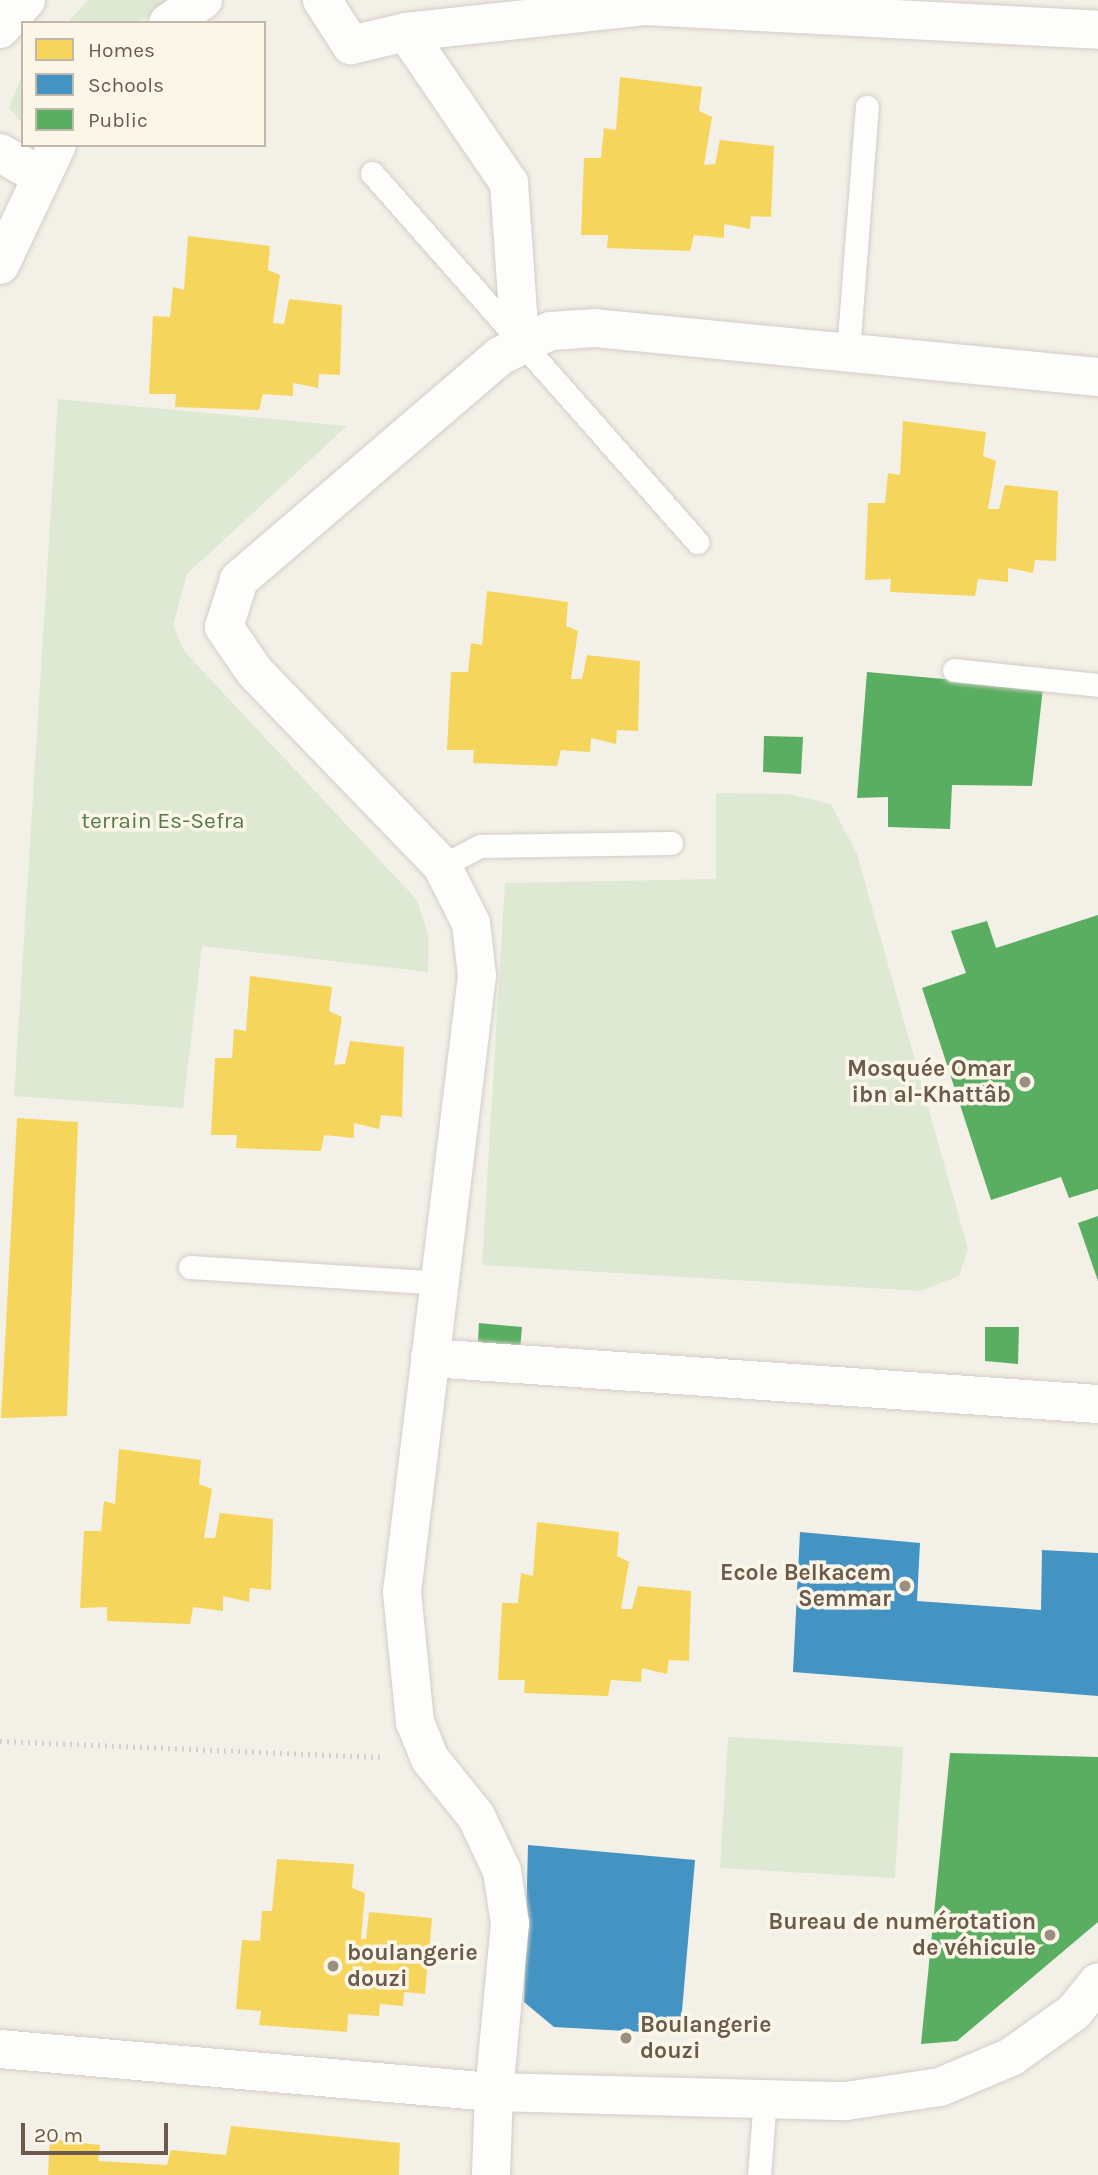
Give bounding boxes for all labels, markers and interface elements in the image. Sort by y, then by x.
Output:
legend [21,21,266,147]
text: Homes [88,38,155,62]
text: Schools [88,73,164,97]
text: Public [88,108,148,132]
park label: terrain Es-Sefra [81,807,245,835]
place label: Mosquée Omar ibn al-Khattâb [847,1055,1011,1109]
marker: Mosquée Omar ibn al-Khattâb [1017,1074,1033,1090]
place label: Ecole Belkacem Semmar [720,1559,891,1613]
marker: Ecole Belkacem Semmar [897,1578,913,1594]
place label: Bureau de numérotation de véhicule [768,1908,1036,1962]
marker: Bureau de numérotation de véhicule [1042,1927,1058,1943]
place label: boulangerie douzi [347,1939,478,1993]
marker: boulangerie douzi [325,1958,341,1974]
place label: Boulangerie douzi [640,2011,771,2065]
marker: Boulangerie douzi [618,2030,634,2046]
scale bar [24,2108,172,2152]
text: 20 m [34,2123,83,2147]

